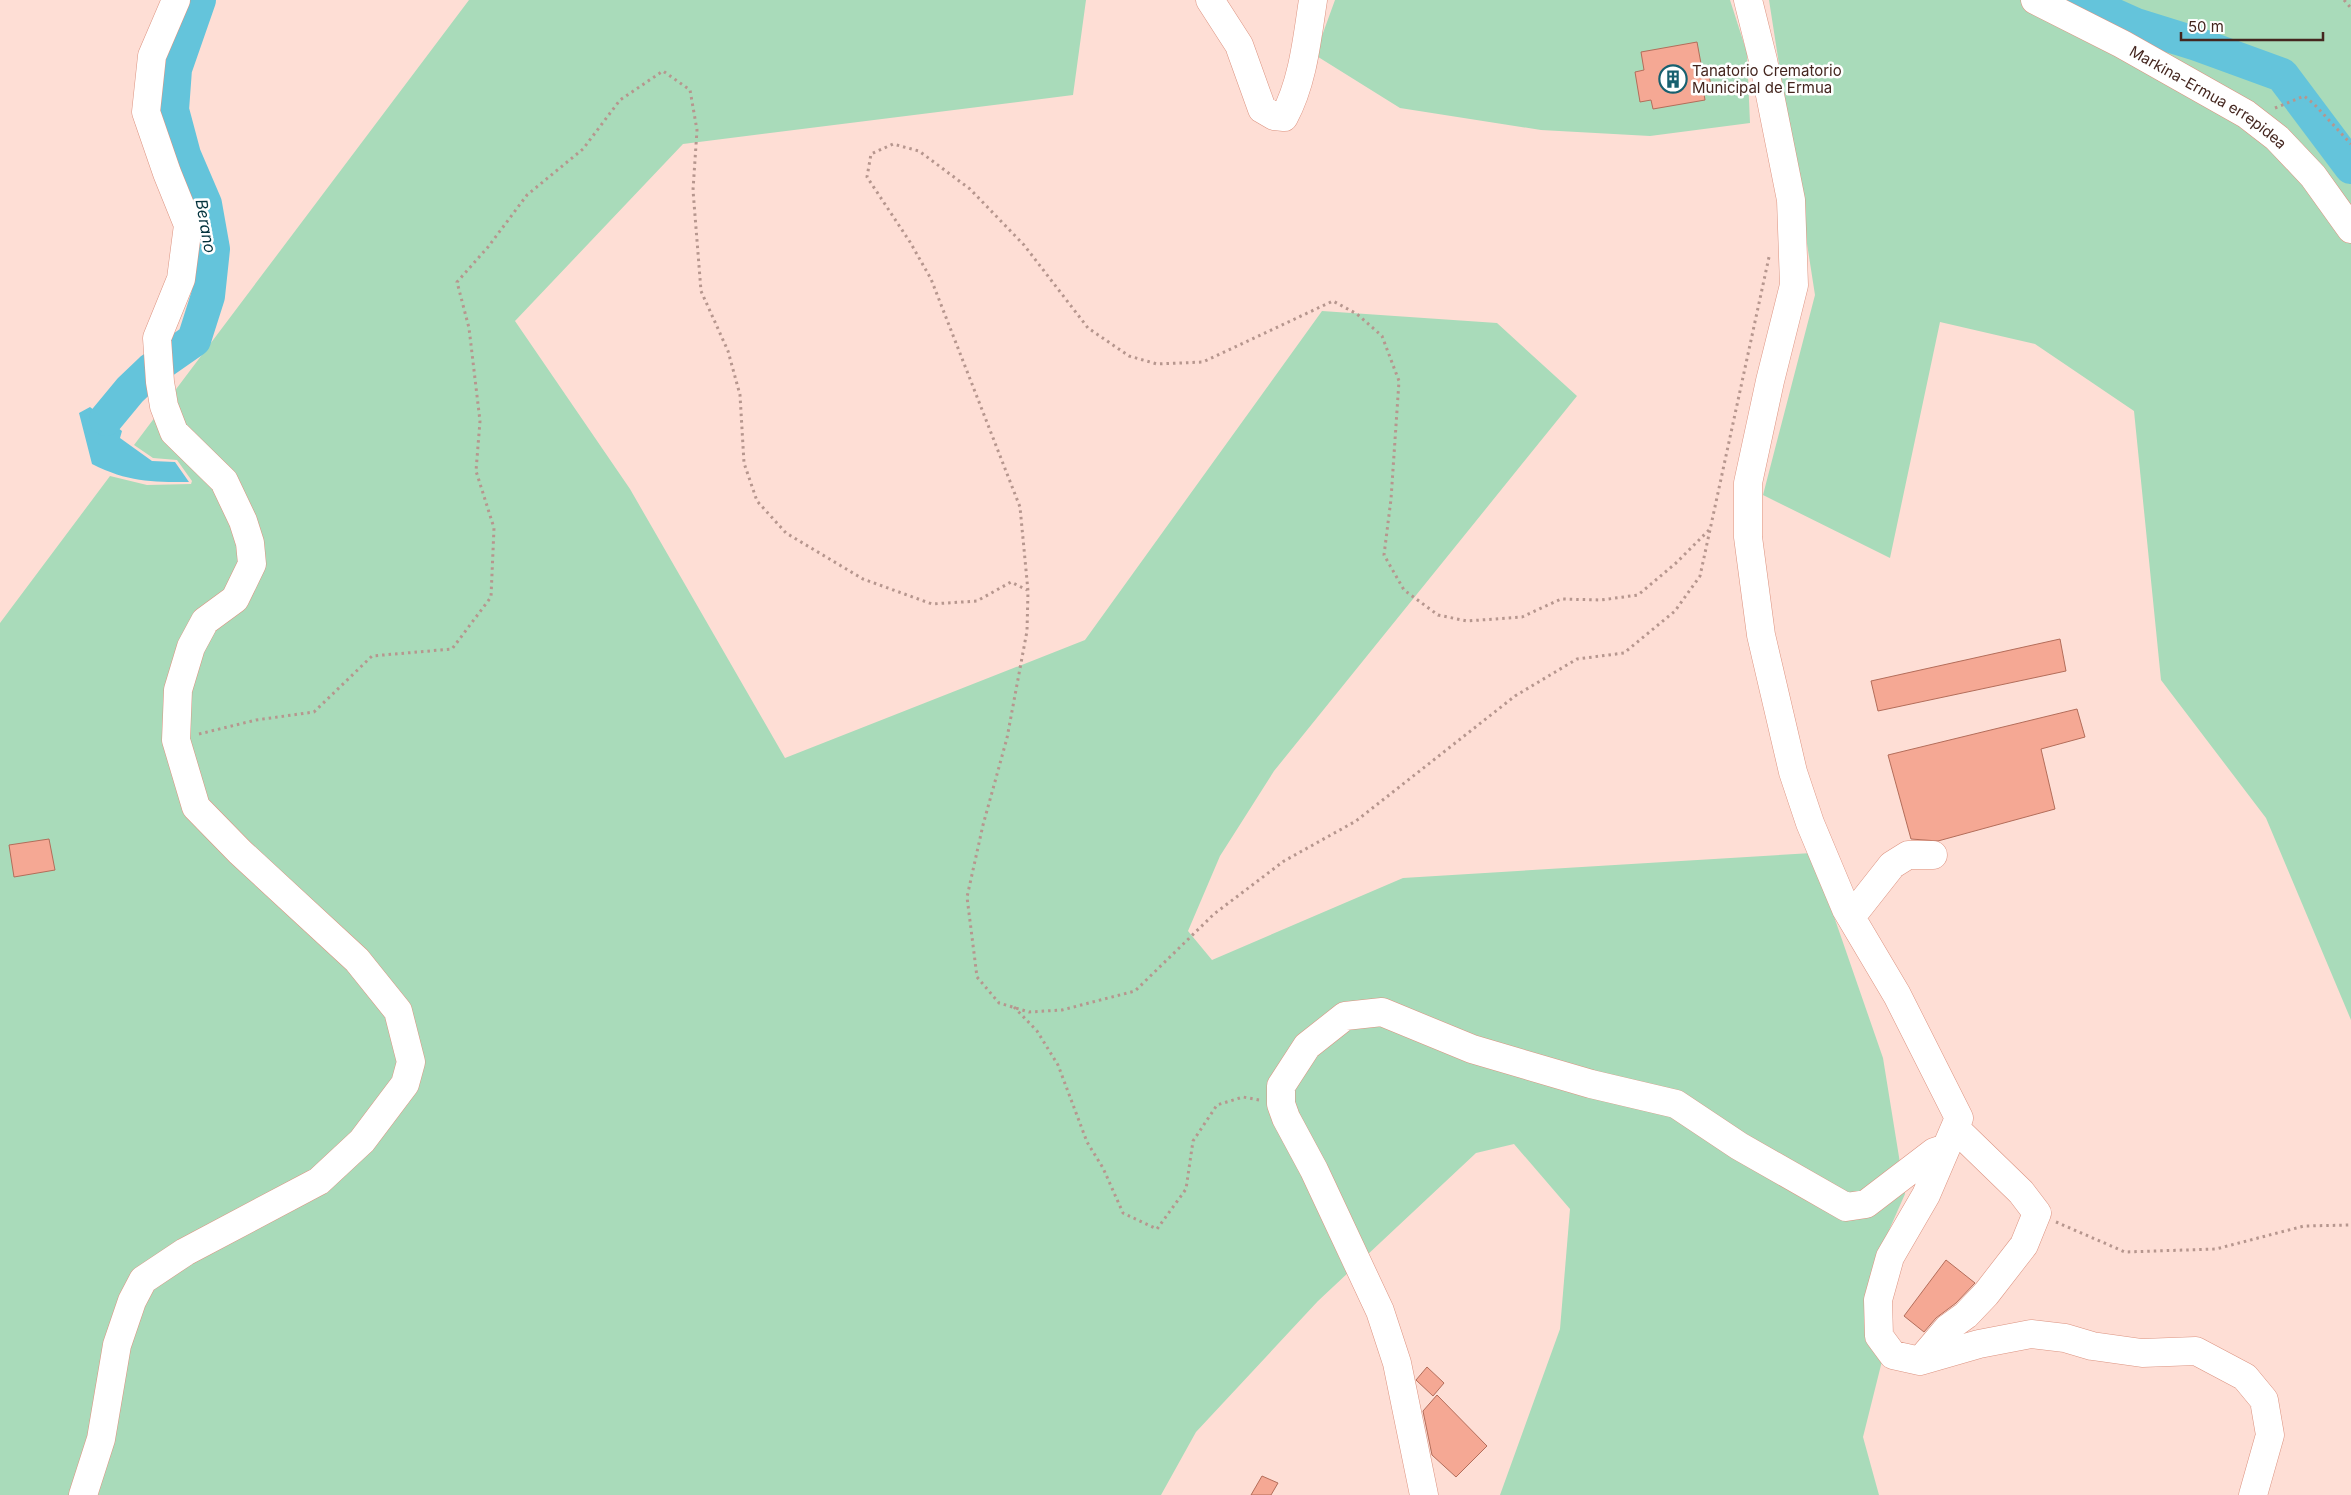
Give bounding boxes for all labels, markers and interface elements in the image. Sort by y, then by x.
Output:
scale bar [2181,10,2324,42]
text: 50 m [2188,17,2224,36]
street label: Markina-Ermua errepidea [2127,41,2291,152]
place label: Tanatorio Crematorio Municipal de Ermua [1692,61,1842,97]
building icon: Tanatorio Crematorio Municipal de Ermua [1658,64,1688,94]
water label: Berano [191,198,221,254]

